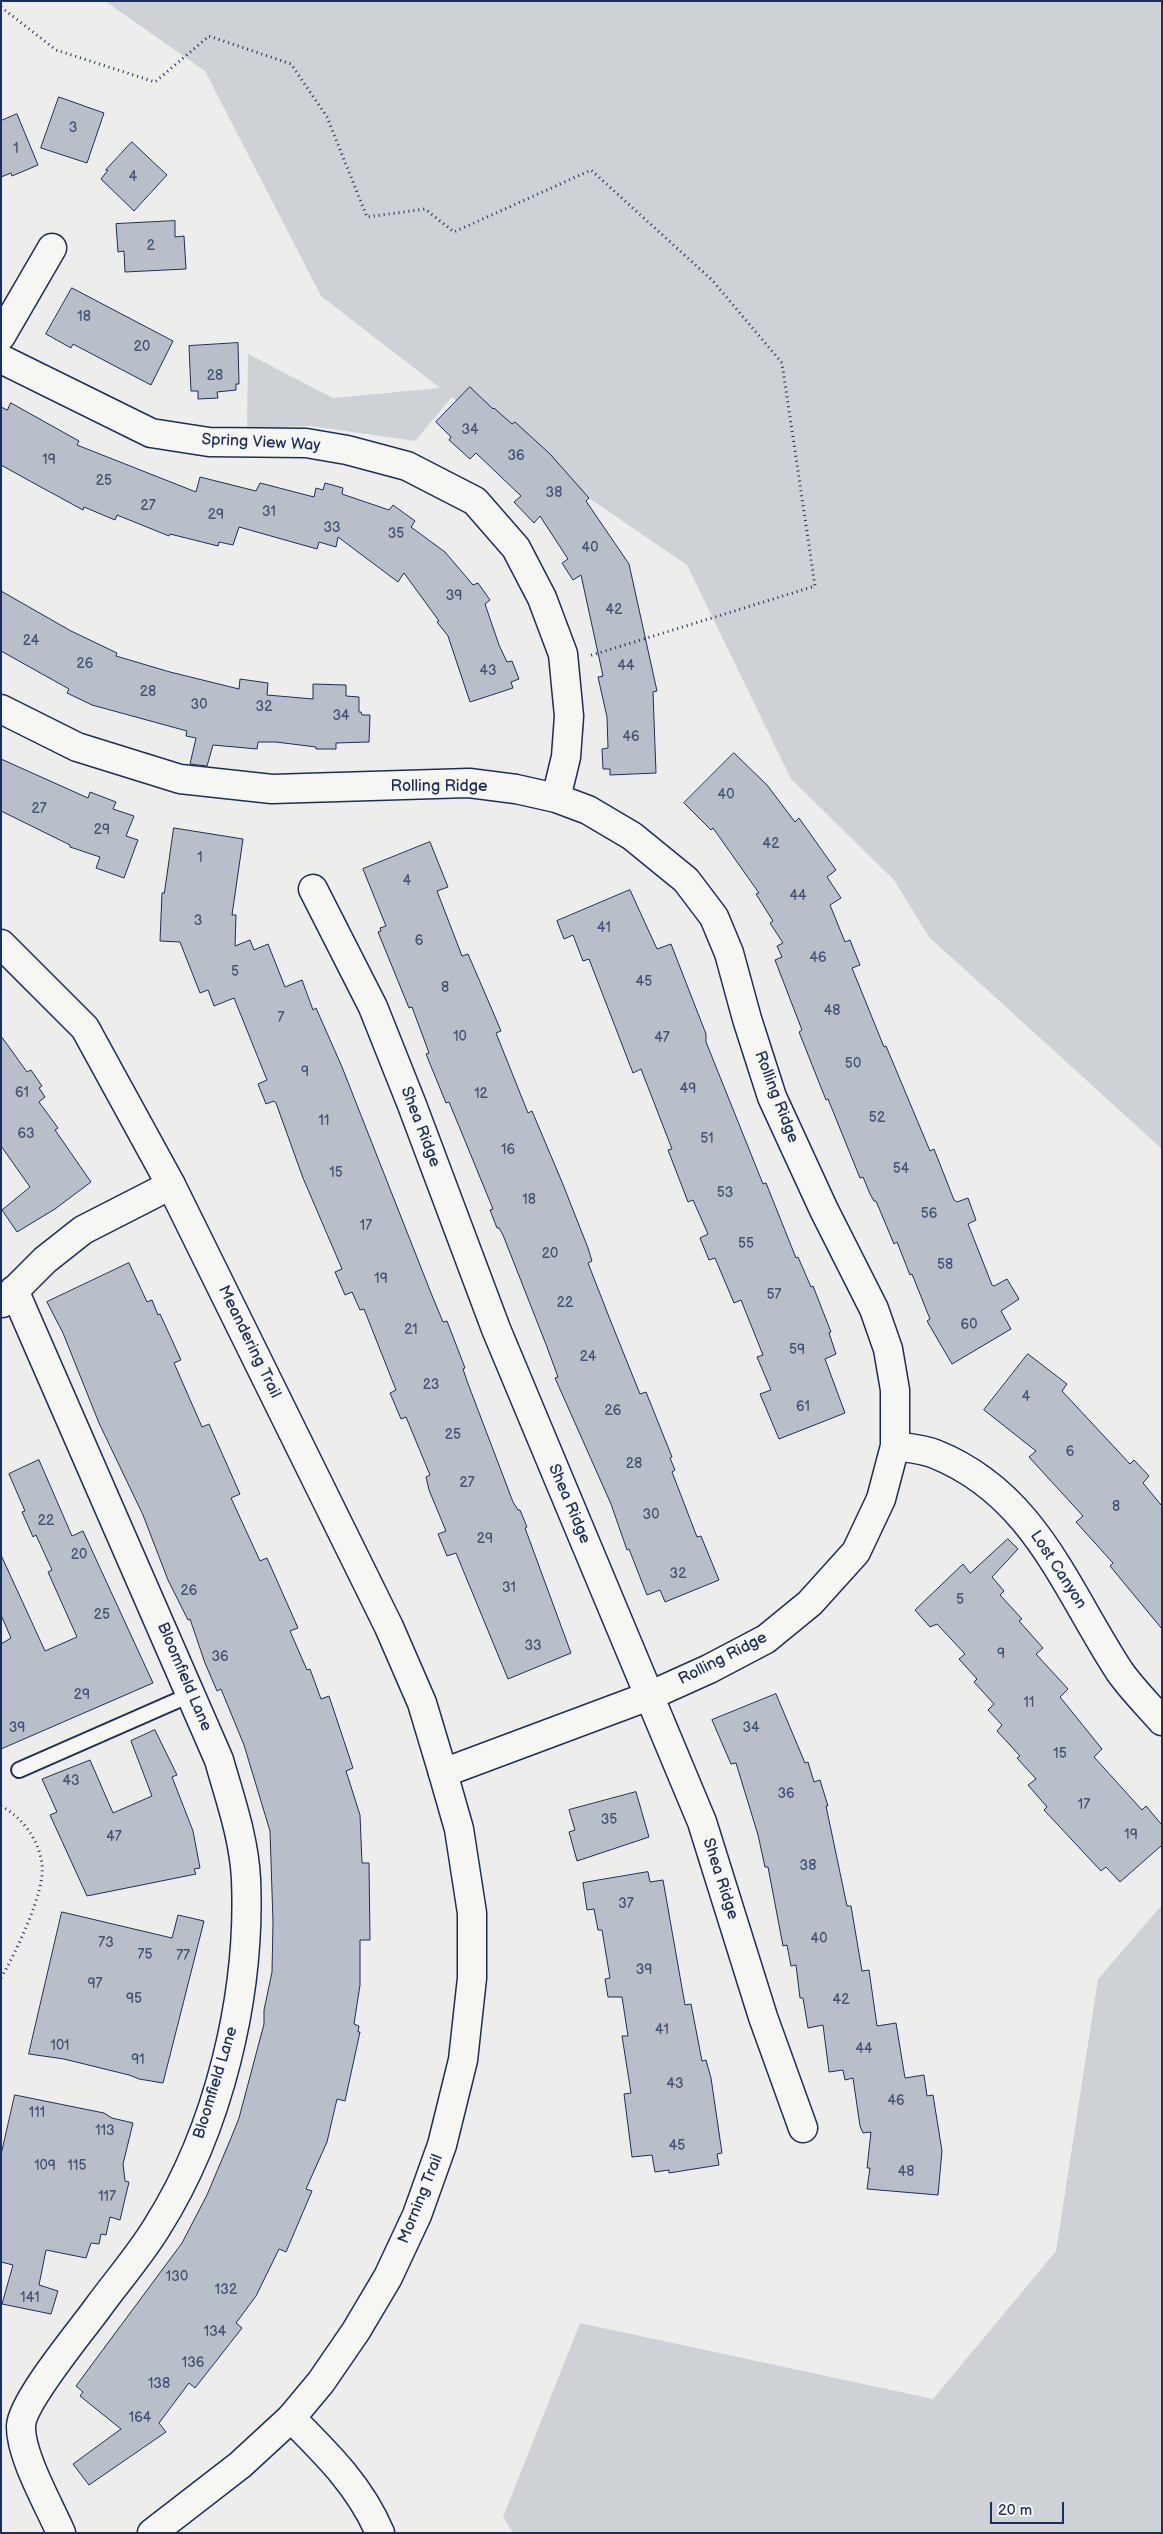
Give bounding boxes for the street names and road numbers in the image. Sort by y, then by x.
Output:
street label: Spring View Way [201,430,321,456]
street label: Rolling Ridge [391,777,487,797]
street label: Rolling Ridge [750,1048,802,1146]
street label: Shea Ridge [396,1084,444,1170]
street label: Meandering Trail [213,1283,285,1401]
street label: Shea Ridge [544,1461,594,1547]
street label: Lost Canyon [1026,1527,1090,1613]
street label: Bloomfield Lane [152,1620,216,1734]
street label: Rolling Ridge [675,1628,771,1690]
street label: Shea Ridge [698,1836,742,1922]
street label: Bloomfield Lane [190,2025,242,2141]
street label: Morning Trail [394,2152,448,2246]

